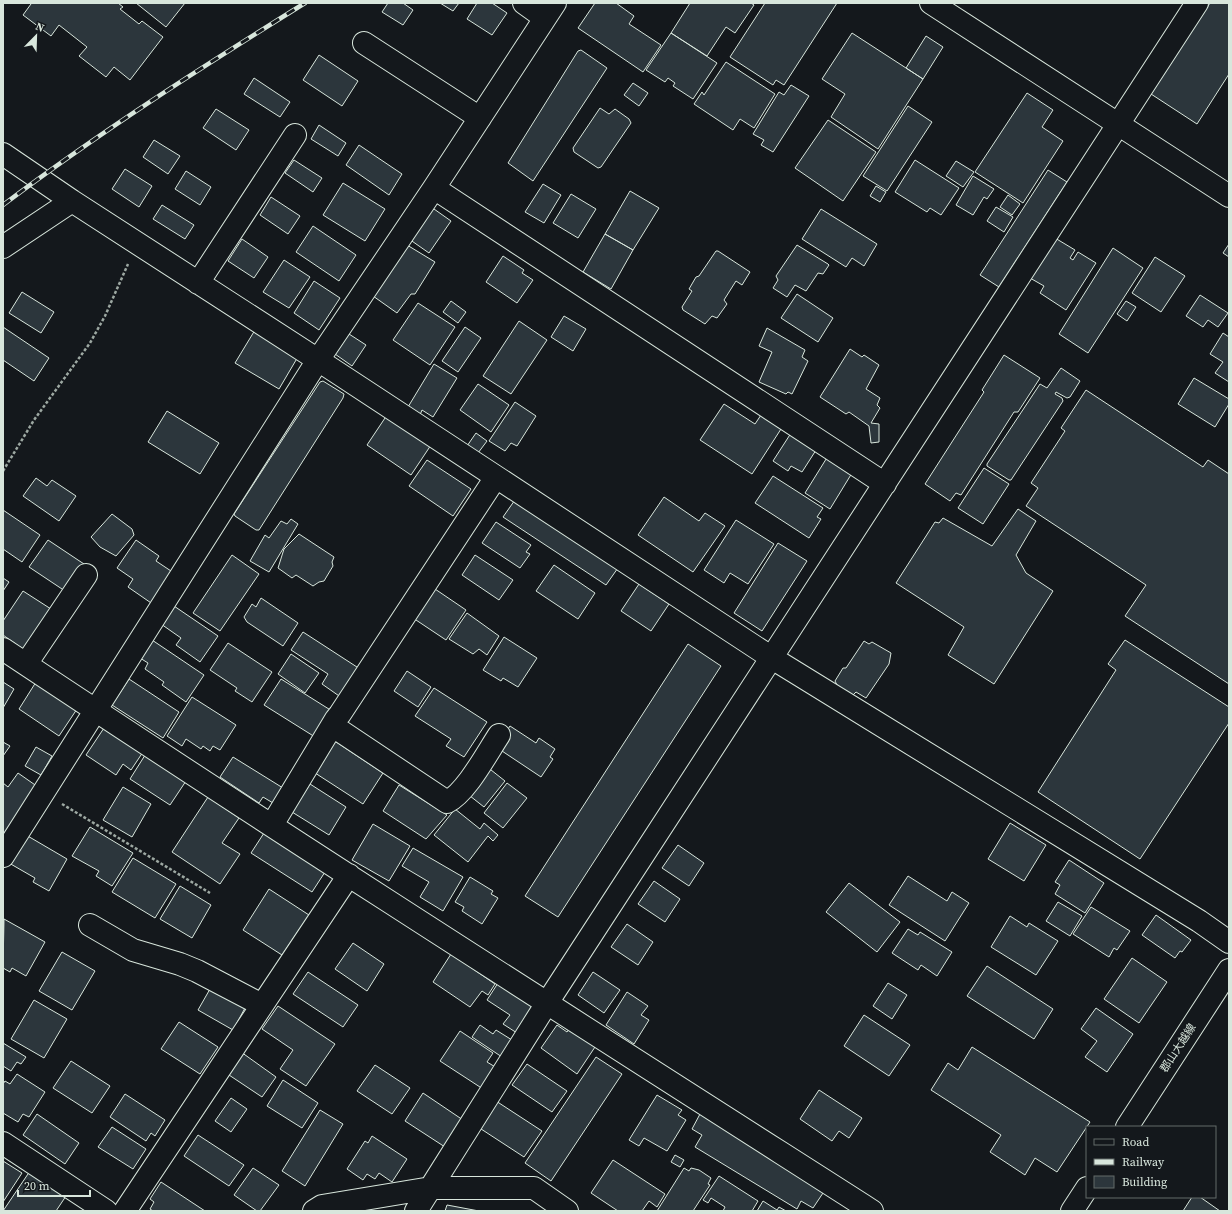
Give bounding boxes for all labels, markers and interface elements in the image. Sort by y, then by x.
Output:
north arrow [16,16,56,56]
text: N [33,19,46,36]
street label: 郡山大越線 [1157,1021,1199,1075]
legend [1086,1126,1216,1198]
text: Road [1122,1134,1149,1150]
text: Railway [1122,1154,1165,1170]
scale bar [18,1172,90,1198]
text: Building [1122,1174,1167,1190]
text: 20 m [24,1178,50,1194]

